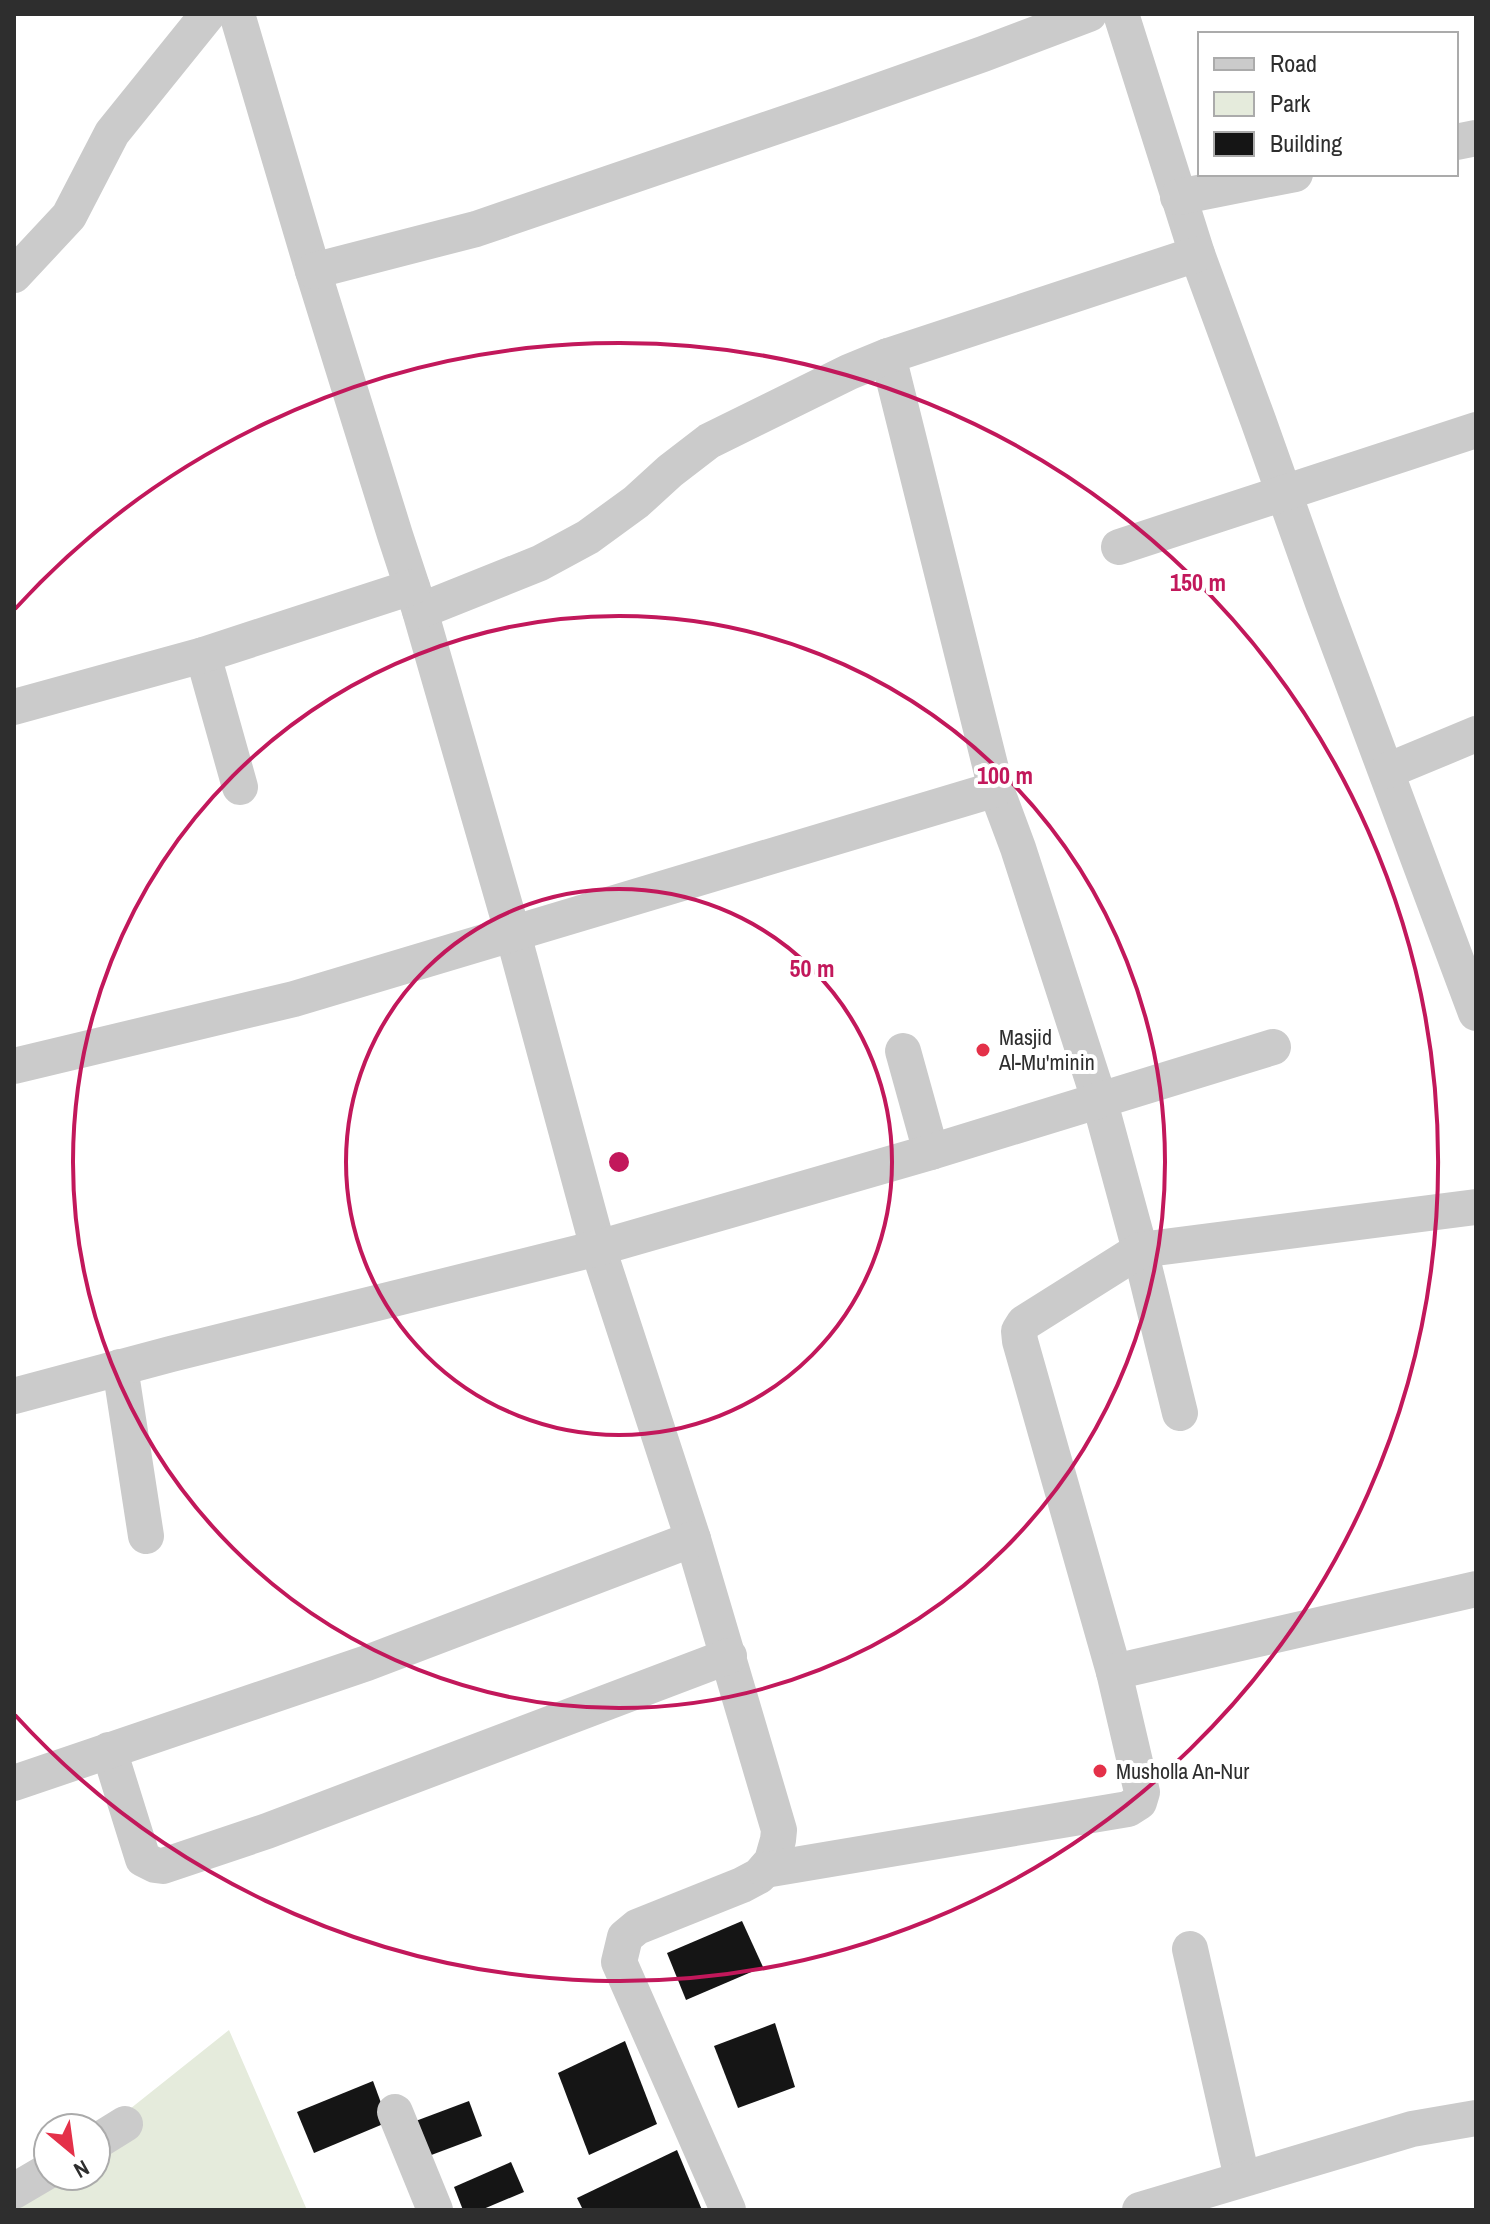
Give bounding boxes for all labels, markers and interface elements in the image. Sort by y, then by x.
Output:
legend [1198,32,1458,176]
text: Road [1270,47,1317,79]
text: Park [1270,87,1311,119]
text: Building [1270,127,1342,159]
text: 150 m [1170,566,1226,598]
text: 100 m [977,759,1033,791]
text: 50 m [790,952,834,984]
place label: Masjid Al-Mu'minin [998,1022,1095,1077]
marker: Masjid Al-Mu'minin [974,1041,992,1059]
centre of rings [605,1148,633,1176]
place label: Musholla An-Nur [1116,1756,1249,1786]
marker: Musholla An-Nur [1091,1762,1109,1780]
north arrow [32,2112,112,2192]
text: N [69,2153,95,2186]

